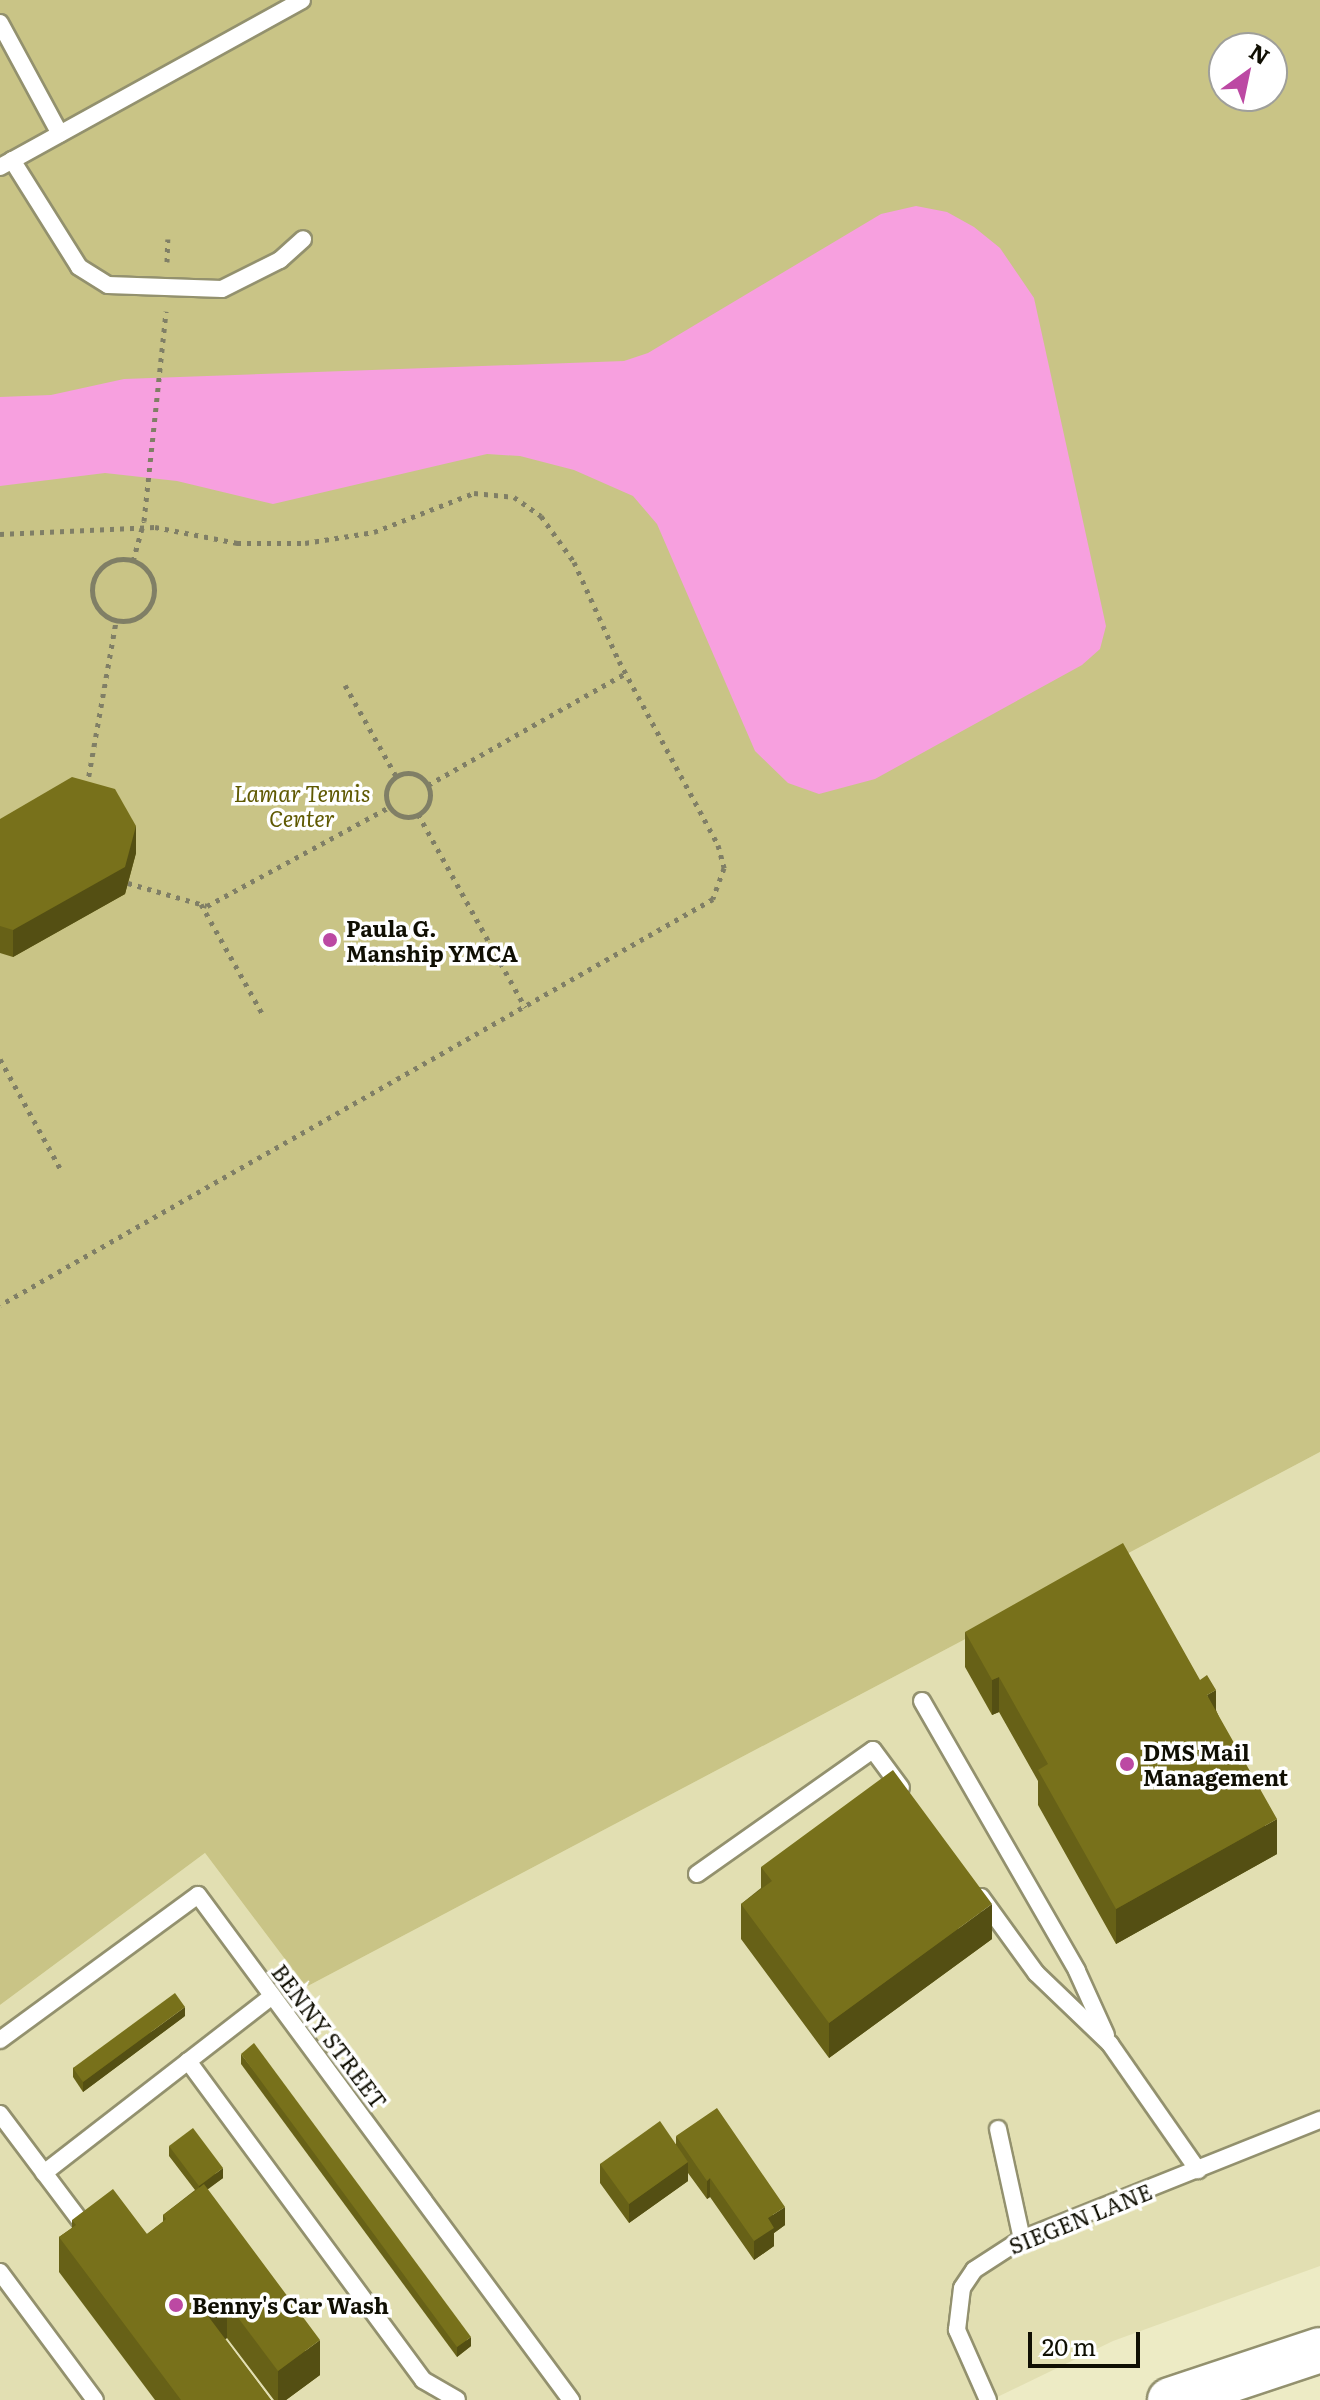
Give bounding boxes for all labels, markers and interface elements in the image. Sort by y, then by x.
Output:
north arrow [1208,32,1288,112]
text: N [1244,34,1277,72]
park label: Lamar Tennis Center [234,779,370,830]
place label: Paula G. Manship YMCA [346,914,518,966]
marker: Paula G. Manship YMCA [321,931,339,949]
place label: DMS Mail Management [1143,1738,1288,1790]
marker: DMS Mail Management [1118,1755,1136,1773]
street label: BENNY STREET [267,1959,393,2113]
street label: SIEGEN LANE [1005,2177,1155,2259]
place label: Benny's Car Wash [192,2292,389,2318]
marker: Benny's Car Wash [167,2296,185,2314]
scale bar [1032,2316,1144,2366]
text: 20 m [1042,2328,1096,2363]

